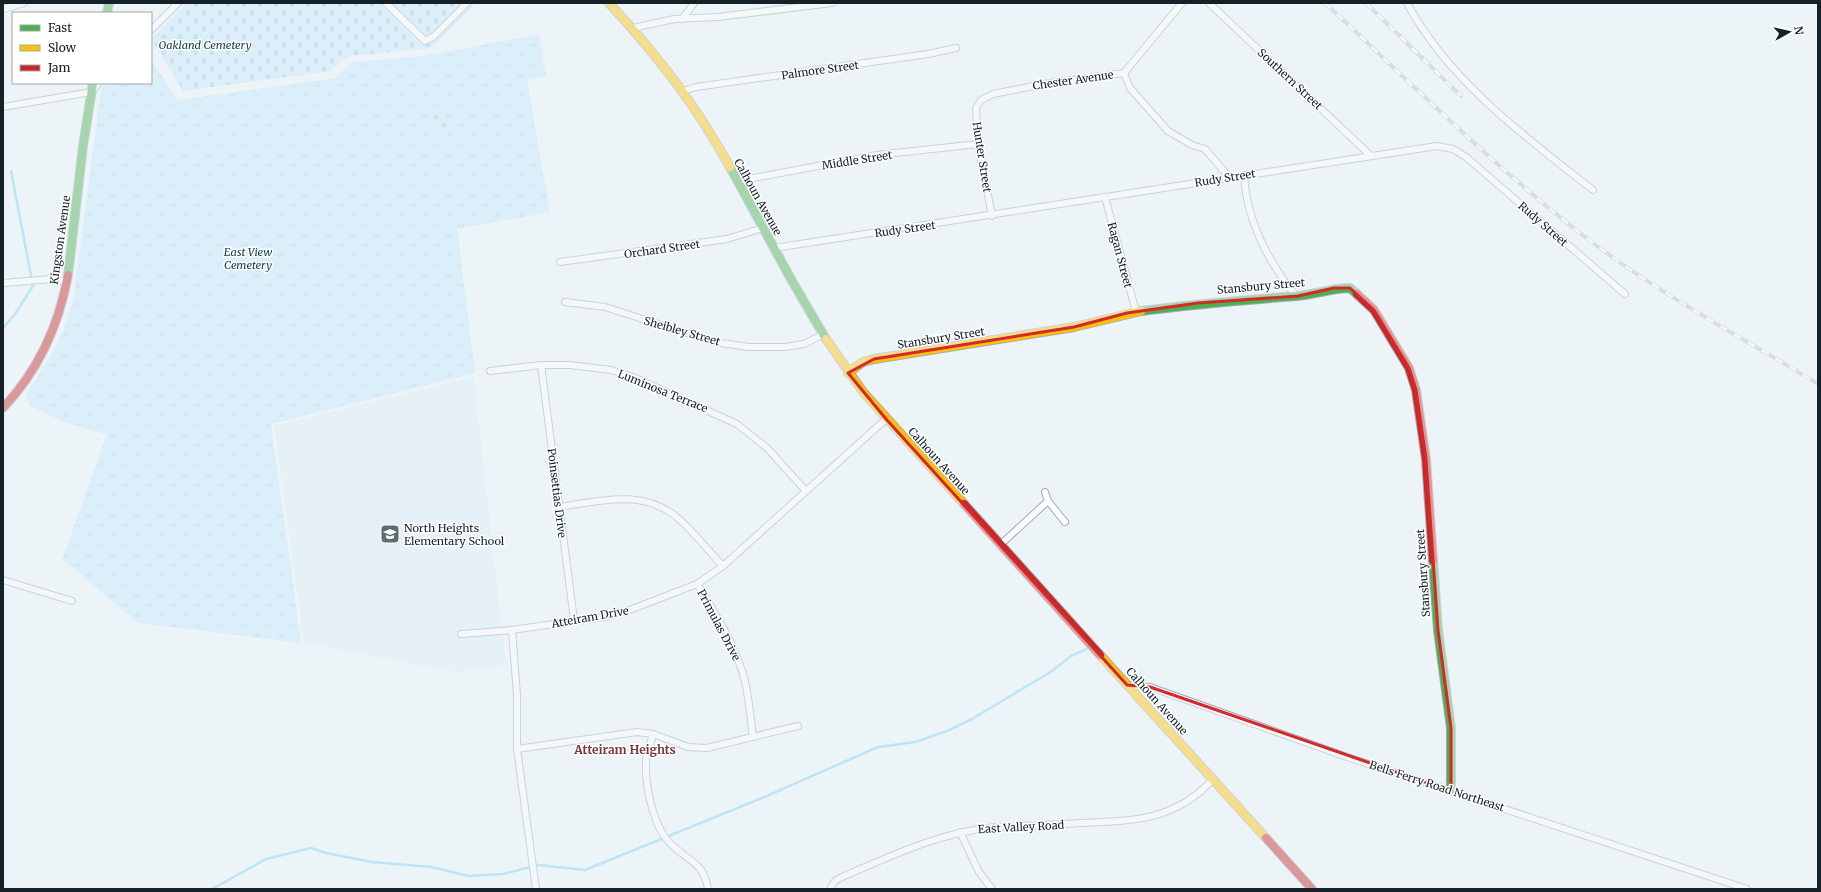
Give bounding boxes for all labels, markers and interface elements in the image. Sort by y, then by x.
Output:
legend [12,12,152,84]
north arrow [1769,12,1809,52]
text: Fast [48,20,72,35]
text: N [1791,25,1806,36]
park label: Oakland Cemetery [159,38,251,52]
text: Slow [48,40,77,55]
street label: Southern Street [1255,45,1326,113]
street label: Palmore Street [780,58,860,82]
text: Jam [47,60,71,75]
street label: Chester Avenue [1032,67,1115,93]
street label: Hunter Street [970,121,995,194]
street label: Middle Street [821,147,894,172]
street label: Calhoun Avenue [731,156,785,238]
street label: Rudy Street [1194,166,1257,190]
street label: Kingston Avenue [47,194,73,285]
street label: Rudy Street [1515,199,1571,250]
street label: Rudy Street [874,218,937,240]
street label: Ragan Street [1105,221,1136,290]
street label: Orchard Street [623,237,702,261]
park label: East View Cemetery [224,245,272,272]
street label: Stansbury Street [1216,275,1306,297]
street label: Sheibley Street [642,313,723,349]
street label: Stansbury Street [896,324,986,352]
street label: Luminosa Terrace [616,367,710,416]
street label: Calhoun Avenue [905,424,973,498]
street label: Poinsettias Drive [545,447,569,539]
place label: North Heights Elementary School [404,521,505,548]
school or university icon: North Heights Elementary School [379,523,401,545]
street label: Stansbury Street [1413,528,1433,618]
street label: Primulas Drive [694,587,744,663]
street label: Atteiram Drive [549,603,630,631]
street label: Calhoun Avenue [1123,664,1191,738]
district label: Atteiram Heights [573,742,676,757]
street label: Bells Ferry Road Northeast [1368,758,1507,815]
street label: East Valley Road [977,818,1065,836]

